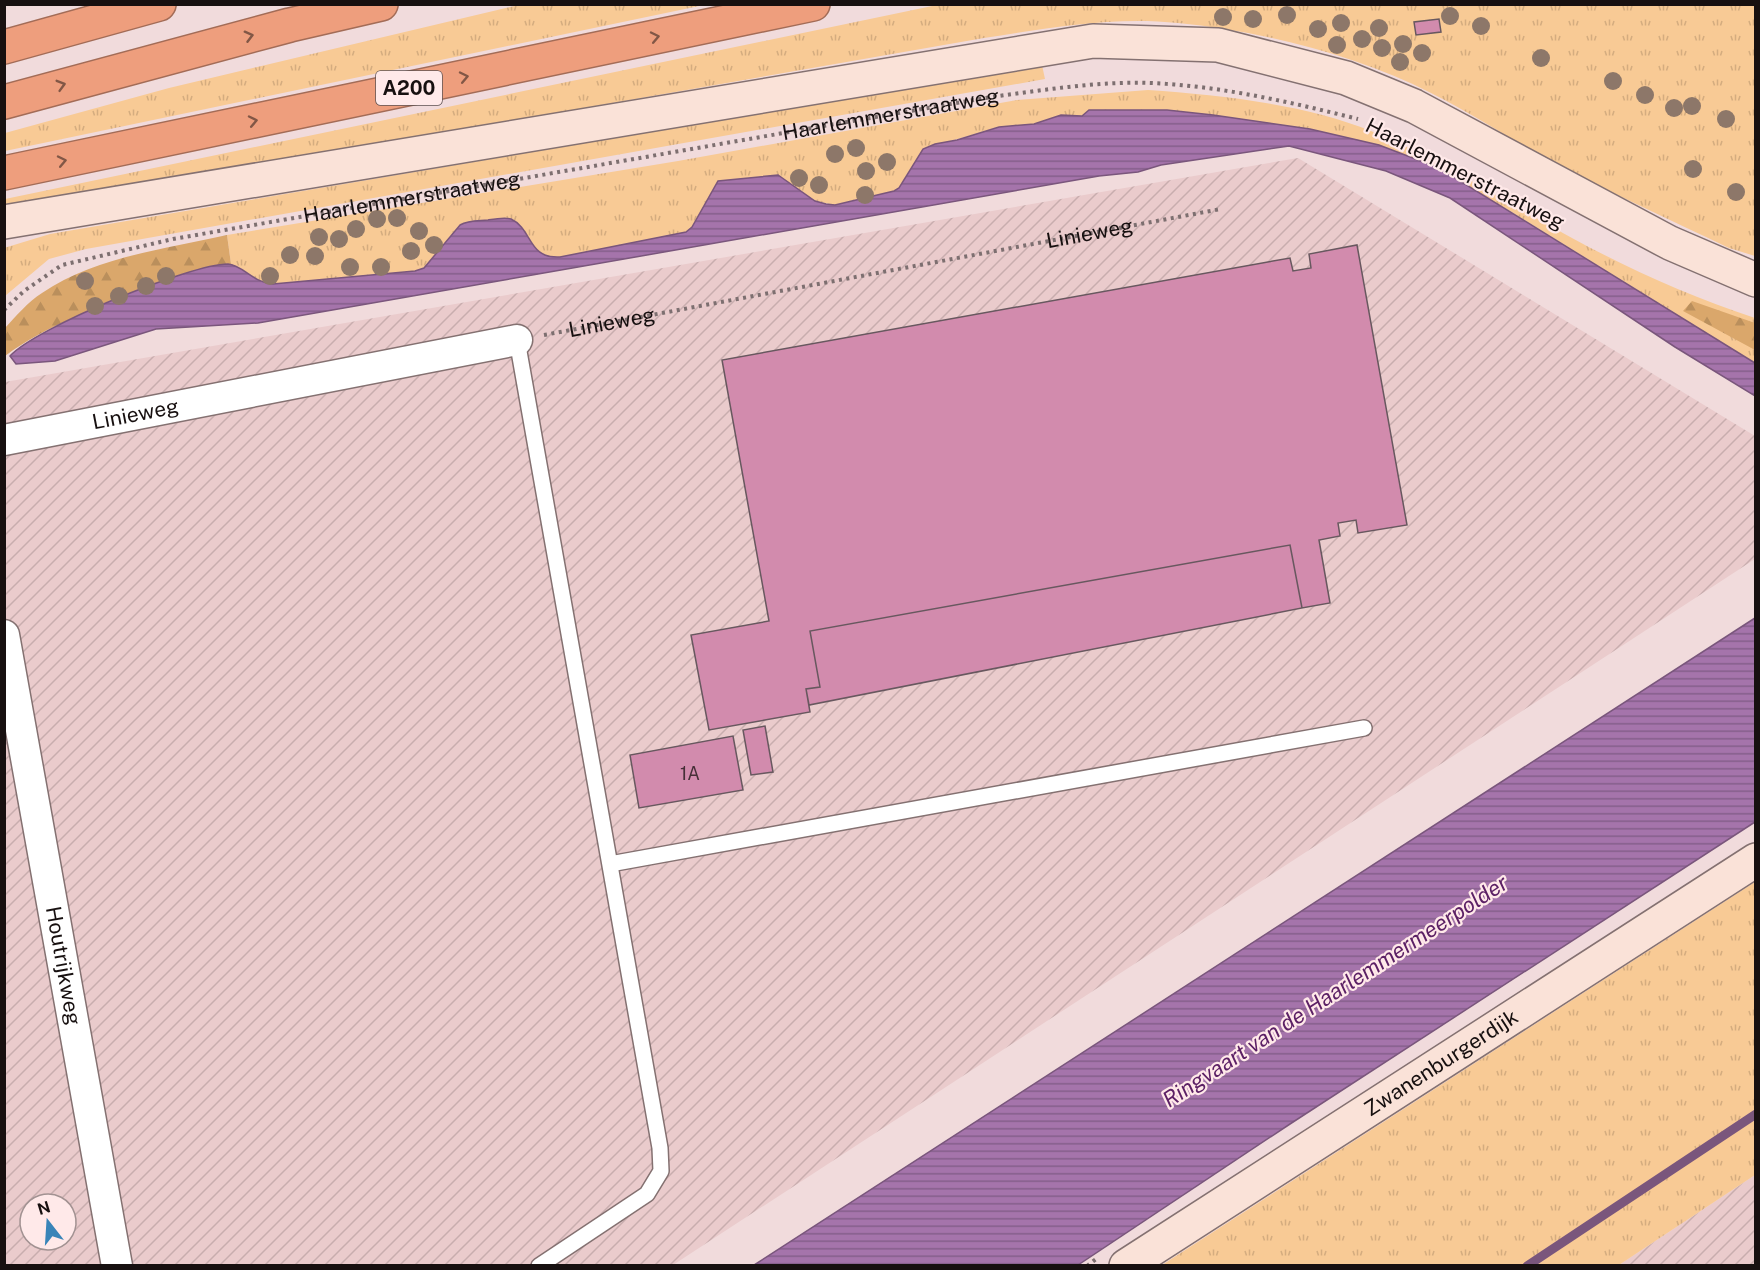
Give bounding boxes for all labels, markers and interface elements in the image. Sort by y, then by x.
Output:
one-way arrow [244,31,254,43]
one-way arrow [650,31,660,44]
road number: A200 [376,71,442,105]
one-way arrow [459,71,469,84]
one-way arrow [56,80,66,93]
street label: Haarlemmerstraatweg [780,83,1001,145]
street label: Haarlemmerstraatweg [1362,113,1569,235]
one-way arrow [247,115,257,128]
one-way arrow [56,155,66,168]
street label: Haarlemmerstraatweg [301,166,522,228]
street label: Linieweg [1044,213,1135,253]
street label: Linieweg [566,302,657,342]
street label: Linieweg [90,393,181,435]
house number: 1A [680,763,700,784]
water label: Ringvaart van de Haarlemmermeerpolder [1158,869,1513,1113]
street label: Houtrijkweg [41,904,87,1027]
street label: Zwanenburgerdijk [1359,1004,1523,1121]
north arrow [18,1192,78,1252]
text: N [35,1197,53,1219]

